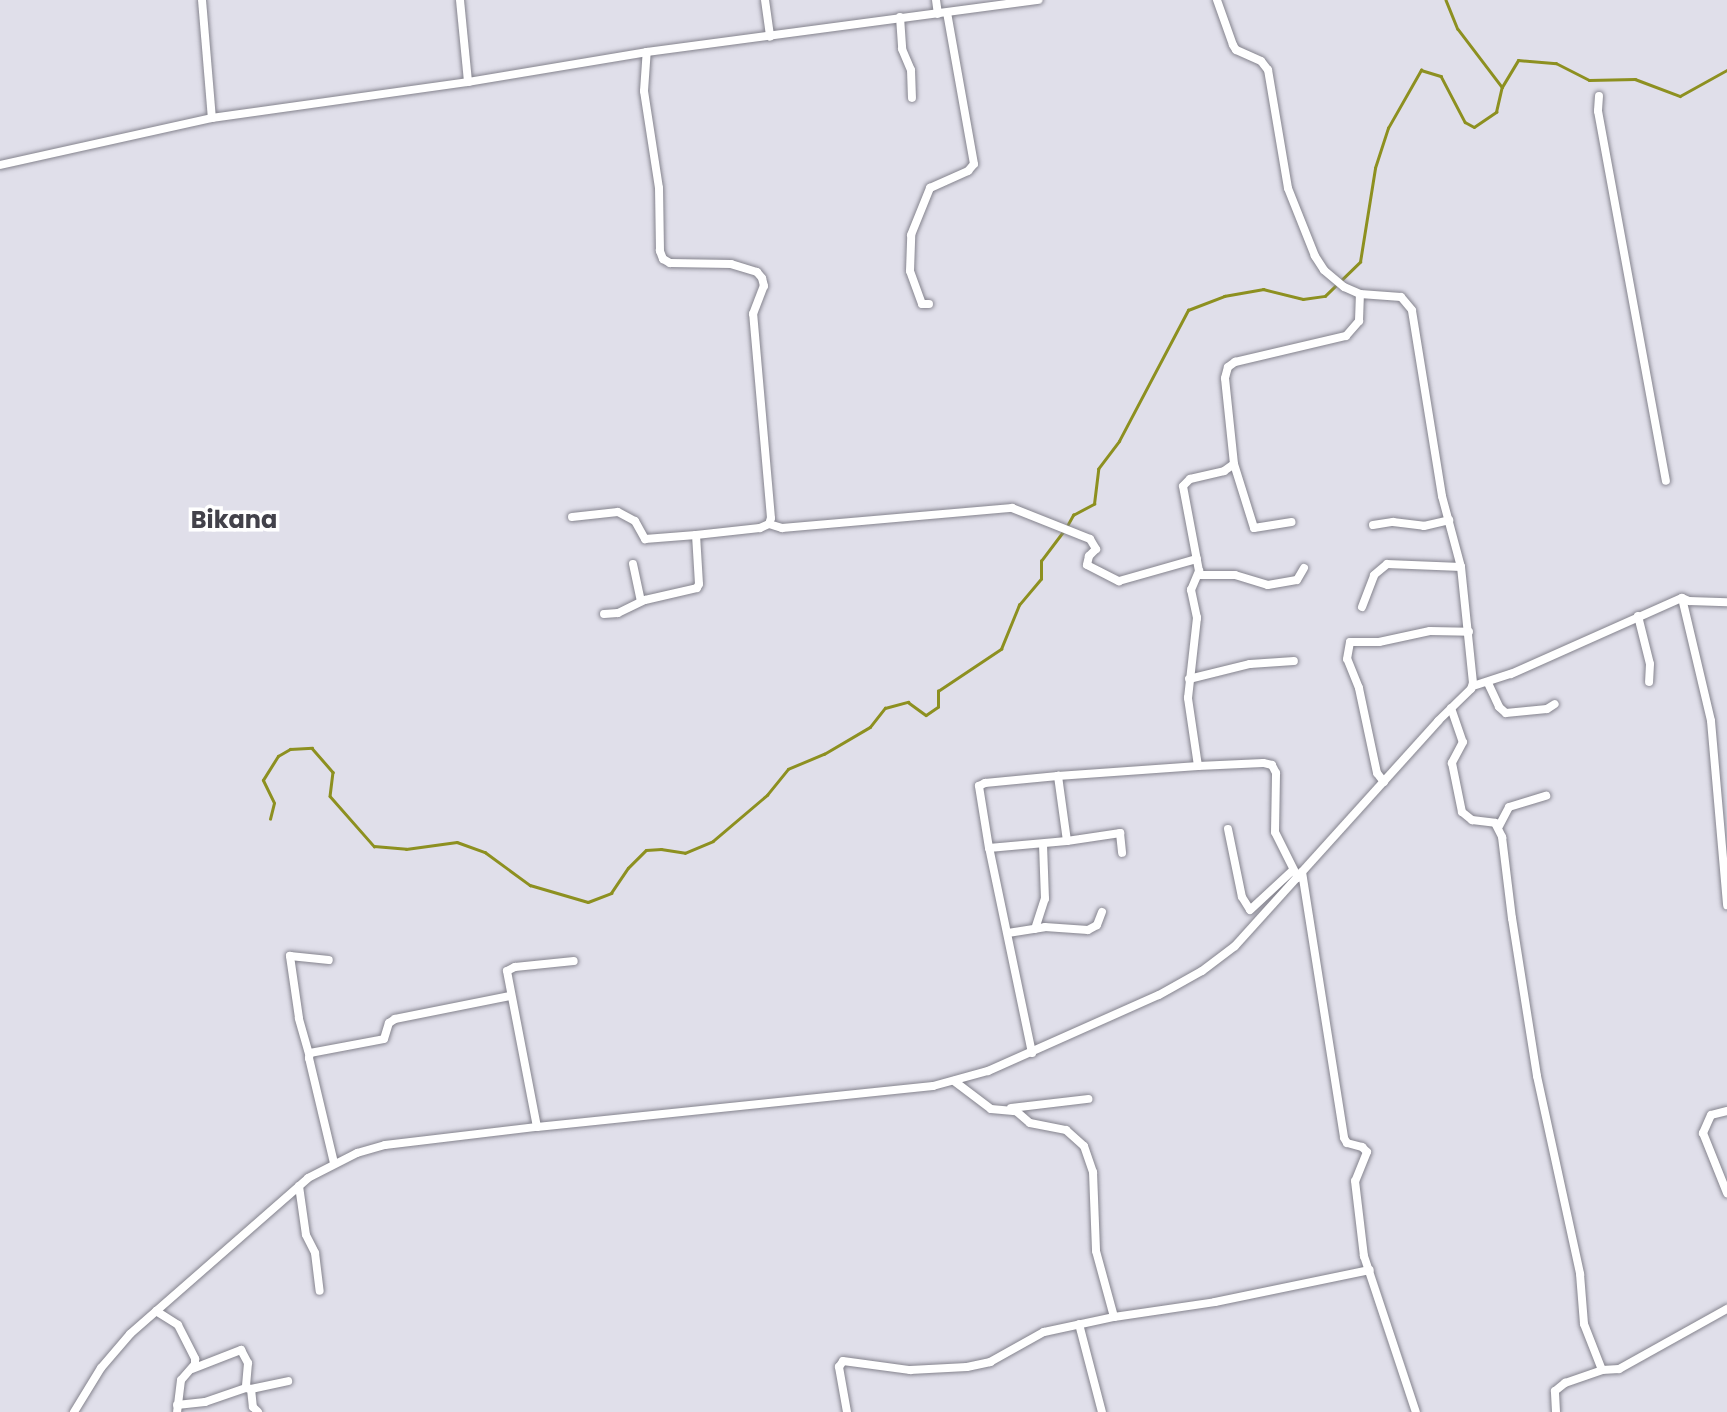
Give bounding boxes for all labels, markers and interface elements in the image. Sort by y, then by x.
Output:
district label: Bikana [191,506,277,534]

